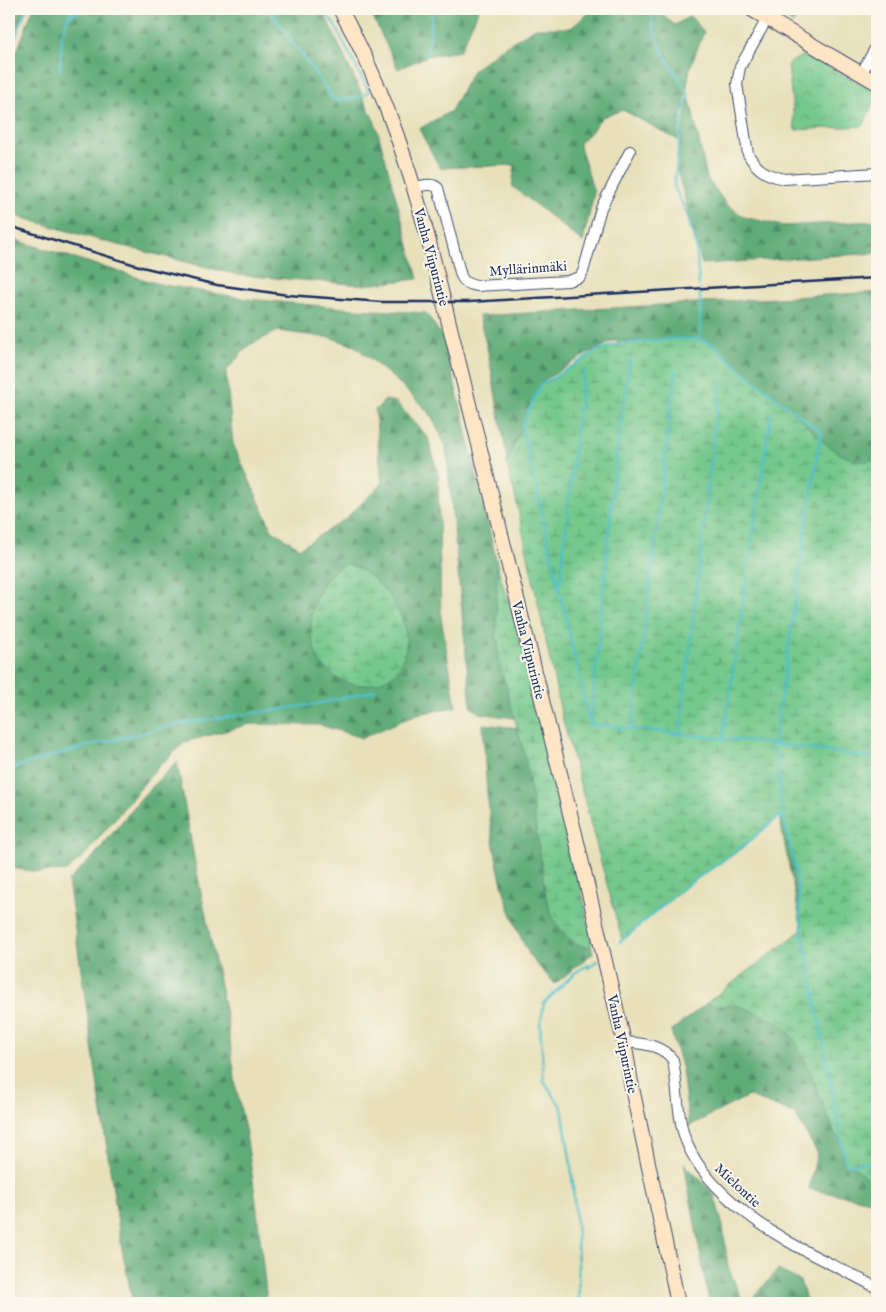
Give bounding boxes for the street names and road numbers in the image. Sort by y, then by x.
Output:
street label: Vanha Viipurintie [409,205,453,309]
street label: Myllärinmäki [489,257,568,281]
street label: Vanha Viipurintie [507,598,549,702]
street label: Vanha Viipurintie [603,992,641,1096]
street label: Mielontie [710,1160,765,1212]

